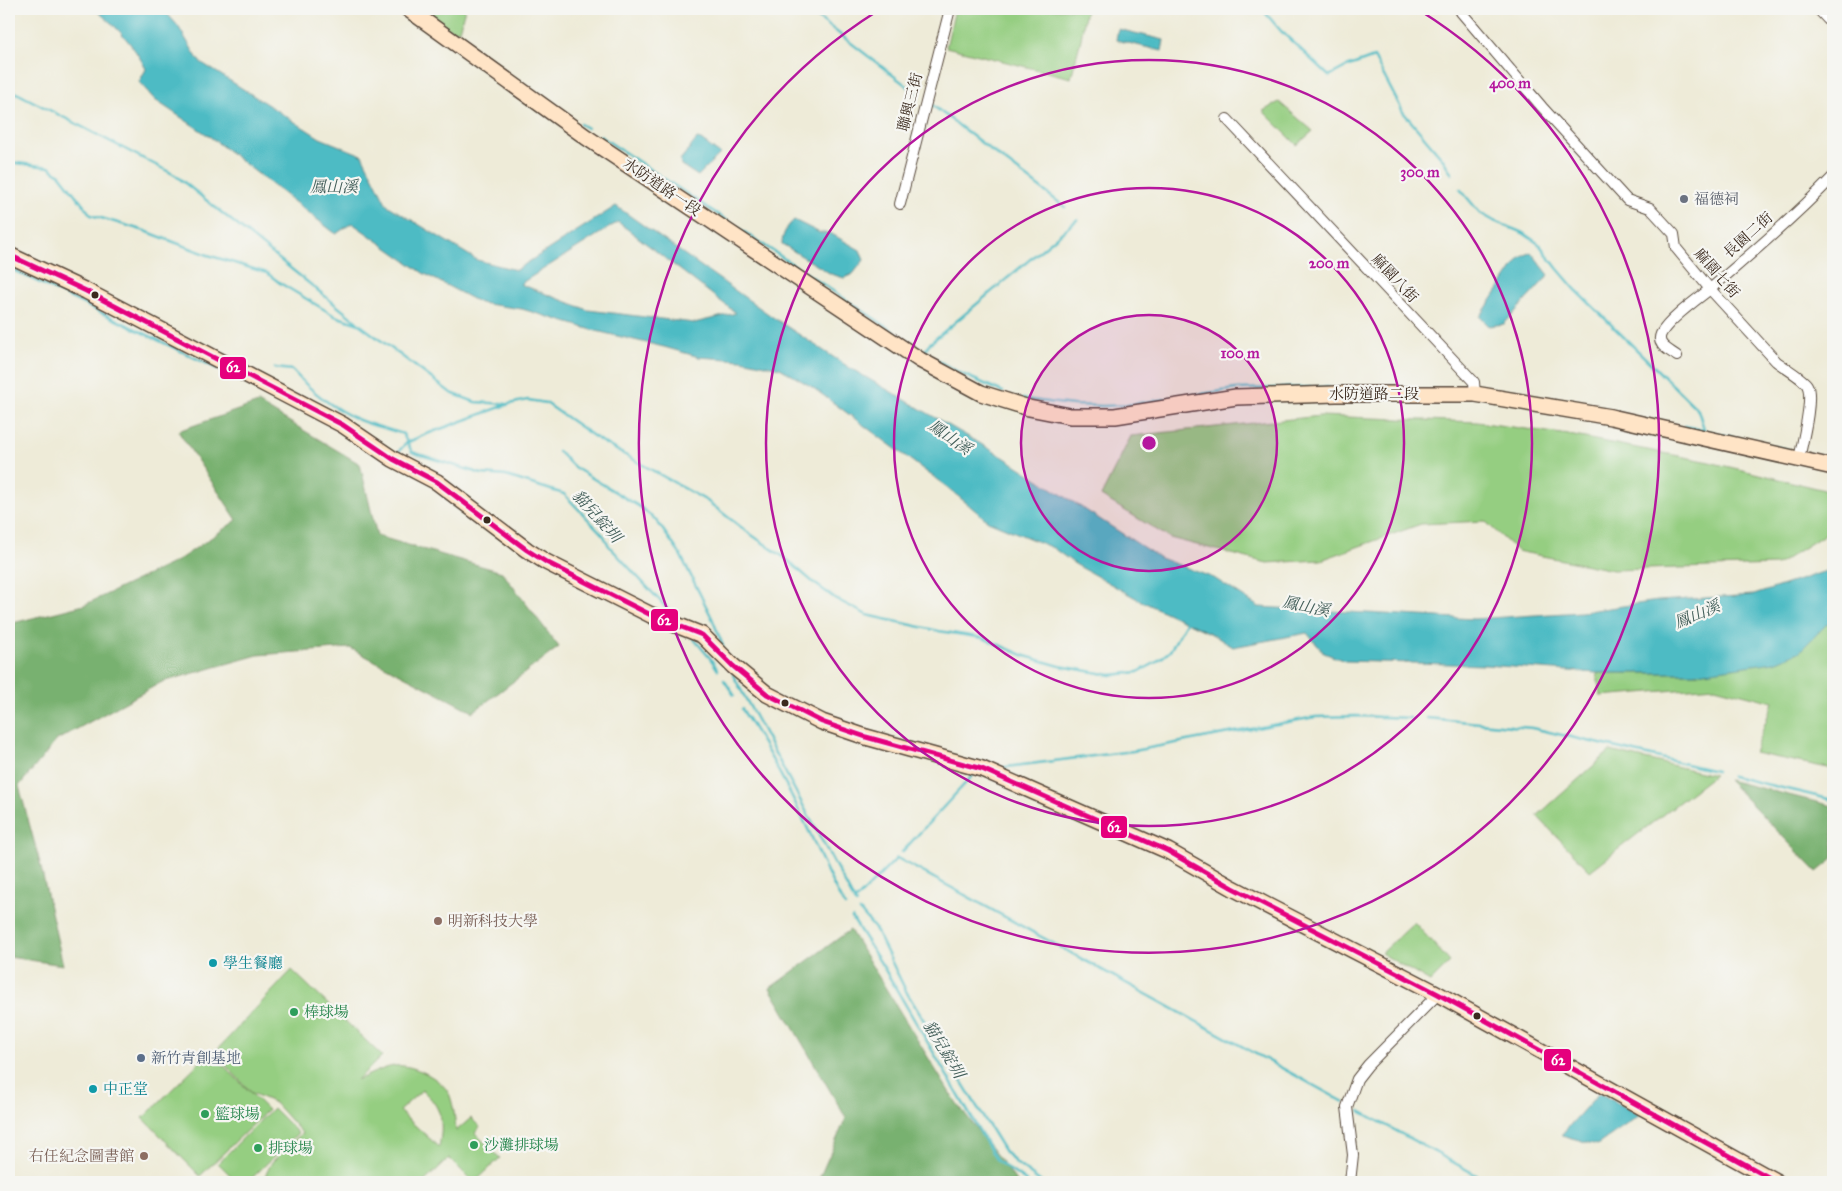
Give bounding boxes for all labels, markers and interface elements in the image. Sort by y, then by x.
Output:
street label: 聯興三街 [894,71,926,133]
text: 400 m [1489,74,1531,93]
street label: 水防道路一段 [620,154,704,220]
text: 300 m [1400,163,1440,182]
water label: 鳳山溪 [310,177,360,196]
place label: 福德祠 [1694,190,1739,208]
marker: 福德祠 [1678,193,1690,205]
street label: 長園二街 [1720,208,1776,262]
street label: 麻園七街 [1691,244,1743,302]
street label: 麻園八街 [1368,250,1422,306]
text: 200 m [1309,254,1350,272]
unlabelled marker [90,290,100,300]
text: 100 m [1220,344,1260,362]
line badge: 62 [219,356,247,380]
text: 62 [226,359,241,376]
street label: 水防道路二段 [1329,385,1419,403]
water label: 鳳山溪 [925,415,977,460]
centre of rings [1140,434,1158,452]
water label: 貓兒錠圳 [569,486,627,548]
unlabelled marker [482,515,492,525]
water label: 鳳山溪 [1281,592,1333,621]
water label: 鳳山溪 [1671,595,1725,632]
line badge: 62 [650,608,679,632]
text: 62 [657,612,672,629]
unlabelled marker [780,698,790,708]
line badge: 62 [1100,815,1128,839]
text: 62 [1107,819,1122,836]
place label: 明新科技大學 [448,912,538,930]
marker: 明新科技大學 [432,915,444,927]
place label: 學生餐廳 [223,954,283,972]
marker: 學生餐廳 [207,957,219,969]
place label: 棒球場 [304,1003,349,1021]
marker: 棒球場 [288,1006,300,1018]
unlabelled marker [1472,1011,1482,1021]
water label: 貓兒錠圳 [919,1017,970,1084]
line badge: 62 [1543,1048,1572,1072]
place label: 新竹青創基地 [151,1049,241,1067]
marker: 新竹青創基地 [135,1052,147,1064]
text: 62 [1551,1052,1566,1069]
place label: 中正堂 [103,1080,148,1098]
marker: 中正堂 [87,1083,99,1095]
place label: 籃球場 [215,1105,260,1123]
marker: 籃球場 [199,1108,211,1120]
place label: 沙灘排球場 [484,1136,559,1154]
place label: 排球場 [268,1139,313,1157]
marker: 沙灘排球場 [468,1139,480,1151]
marker: 排球場 [252,1142,264,1154]
place label: 右任紀念圖書館 [29,1147,134,1165]
marker: 右任紀念圖書館 [138,1150,150,1162]

